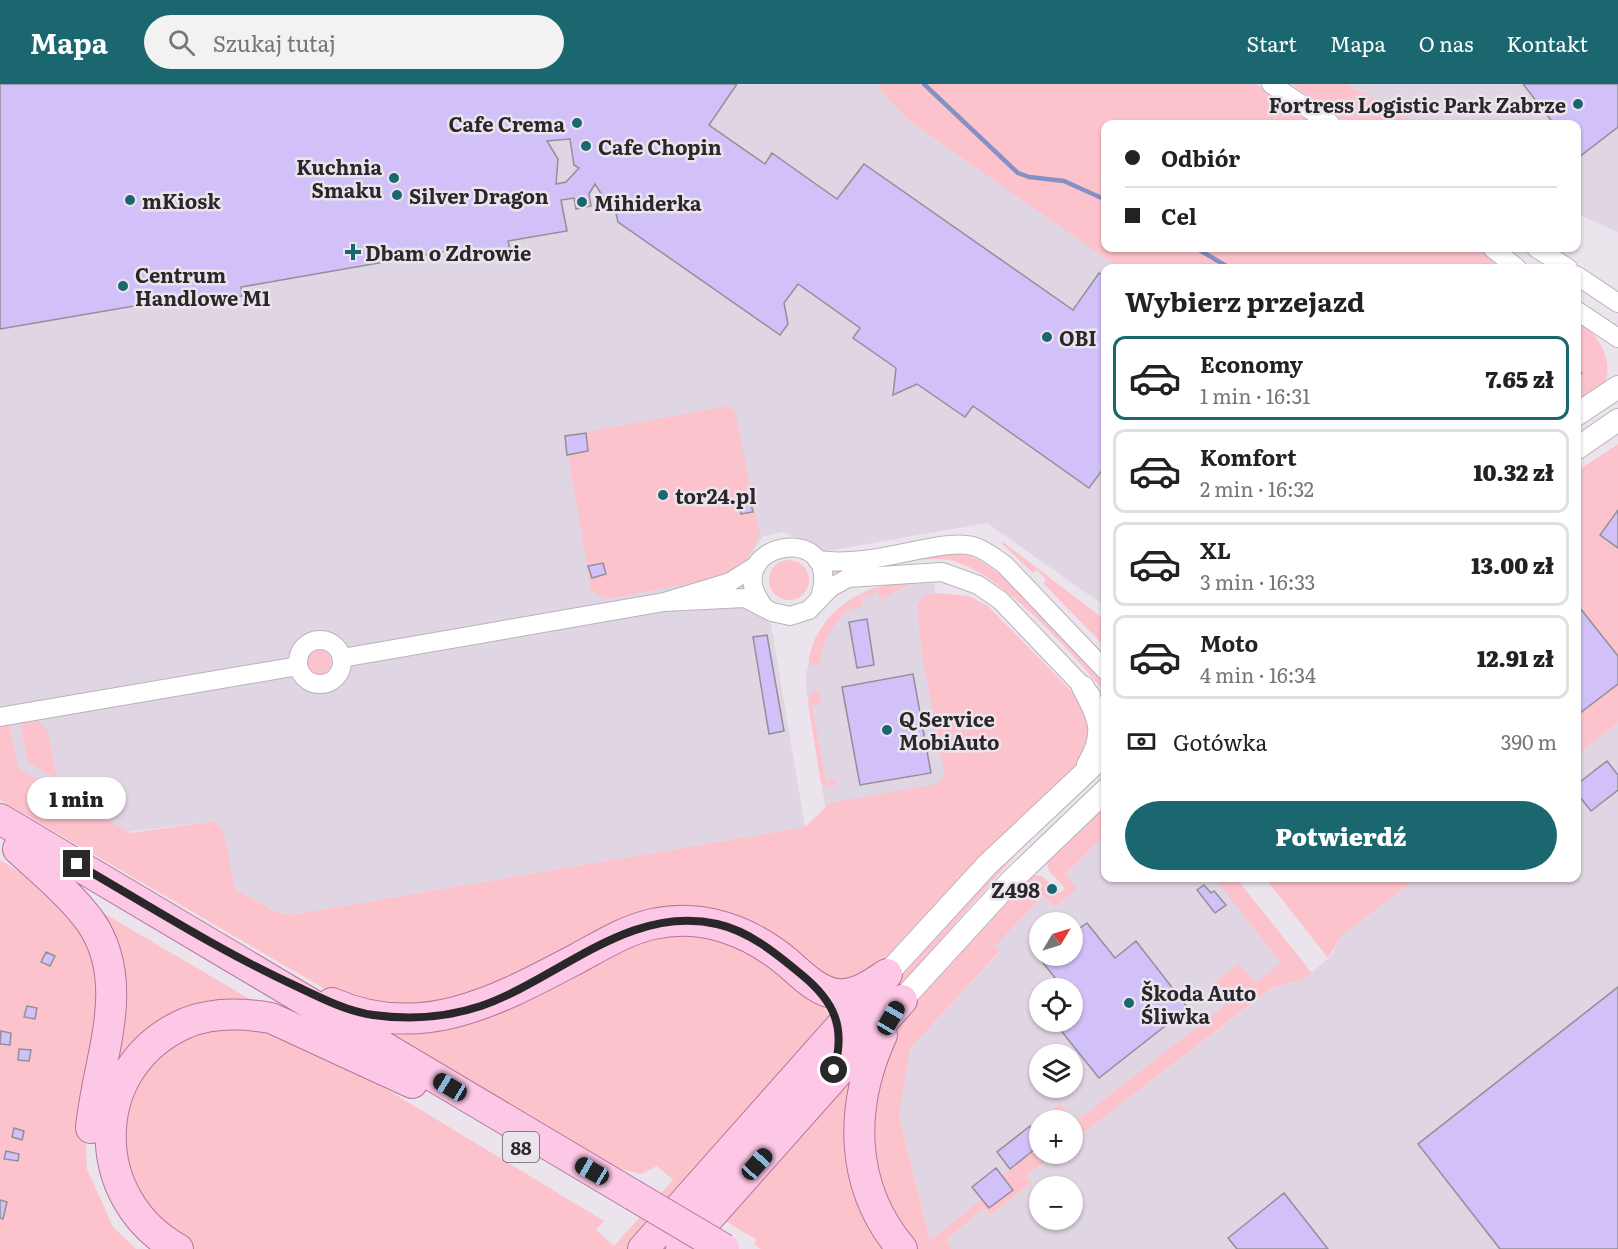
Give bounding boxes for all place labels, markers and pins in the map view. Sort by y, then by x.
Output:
place label: Fortress Logistic Park Zabrze [1269,89,1566,119]
marker: Fortress Logistic Park Zabrze [1571,97,1585,111]
place label: Cafe Crema [448,108,565,138]
marker: Cafe Crema [570,116,584,130]
place label: Cafe Chopin [598,131,722,161]
marker: Cafe Chopin [579,139,593,153]
place label: Kuchnia Smaku [296,151,382,204]
marker: Kuchnia Smaku [387,171,401,185]
place label: Silver Dragon [409,180,549,210]
place label: mKiosk [142,185,221,215]
place label: Mihiderka [594,187,702,217]
marker: Silver Dragon [390,188,404,202]
marker: mKiosk [123,193,137,207]
marker: Mihiderka [575,195,589,209]
place label: Dbam o Zdrowie [365,237,531,267]
marker: Dbam o Zdrowie [346,245,360,259]
place label: Centrum Handlowe M1 [135,259,270,312]
marker: Centrum Handlowe M1 [116,279,130,293]
place label: OBI [1059,322,1097,352]
marker: OBI [1040,330,1054,344]
place label: tor24.pl [675,480,756,510]
marker: tor24.pl [656,488,670,502]
place label: Q Service MobiAuto [899,703,1000,756]
marker: Q Service MobiAuto [880,723,894,737]
place label: Z498 [991,874,1040,904]
marker: Z498 [1045,882,1059,896]
place label: Škoda Auto Śliwka [1141,977,1256,1030]
marker: Škoda Auto Śliwka [1122,996,1136,1010]

